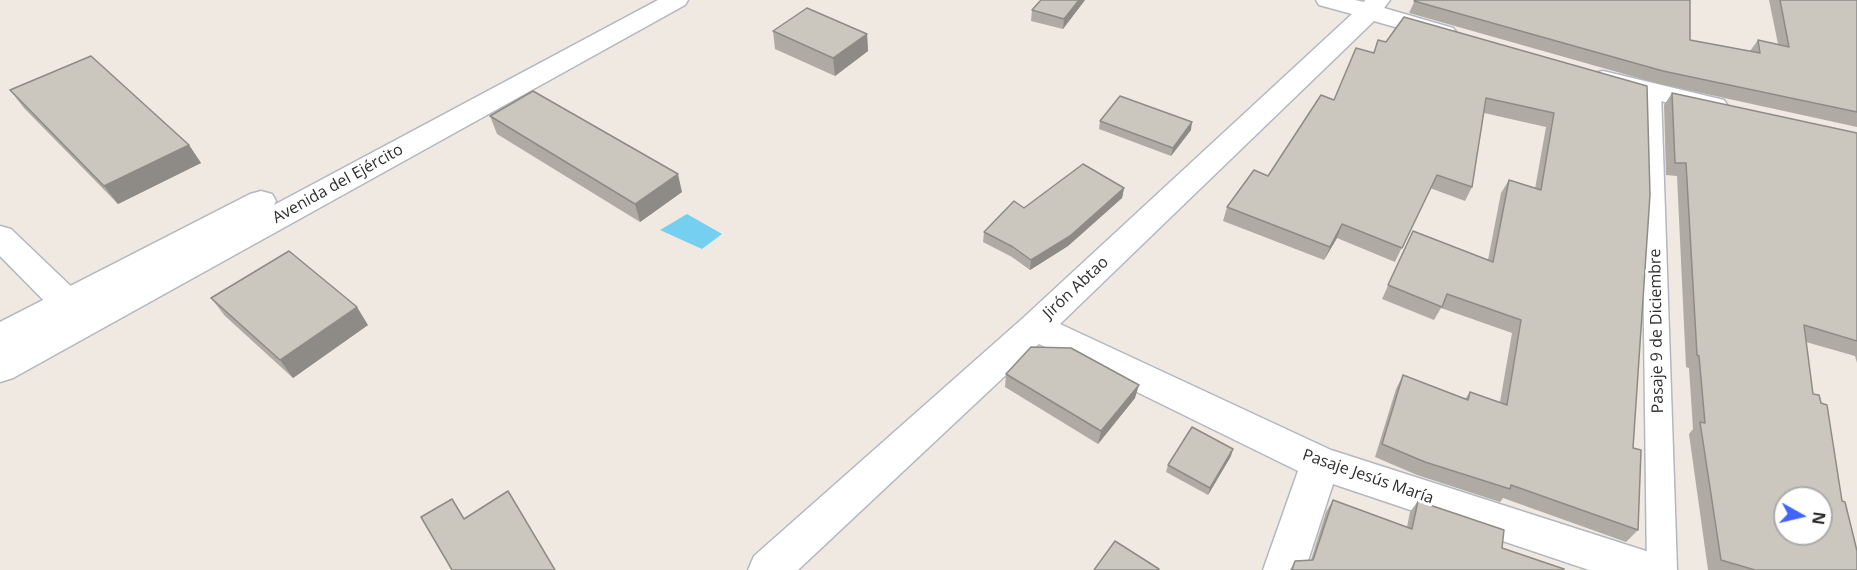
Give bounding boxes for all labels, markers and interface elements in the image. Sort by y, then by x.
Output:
street label: Avenida del Ejército [269,140,407,228]
street label: Pasaje 9 de Diciembre [1646,248,1668,414]
street label: Jirón Abtao [1039,253,1113,323]
street label: Pasaje Jesús María [1300,446,1436,508]
north arrow [1773,486,1833,546]
text: N [1807,510,1831,526]

